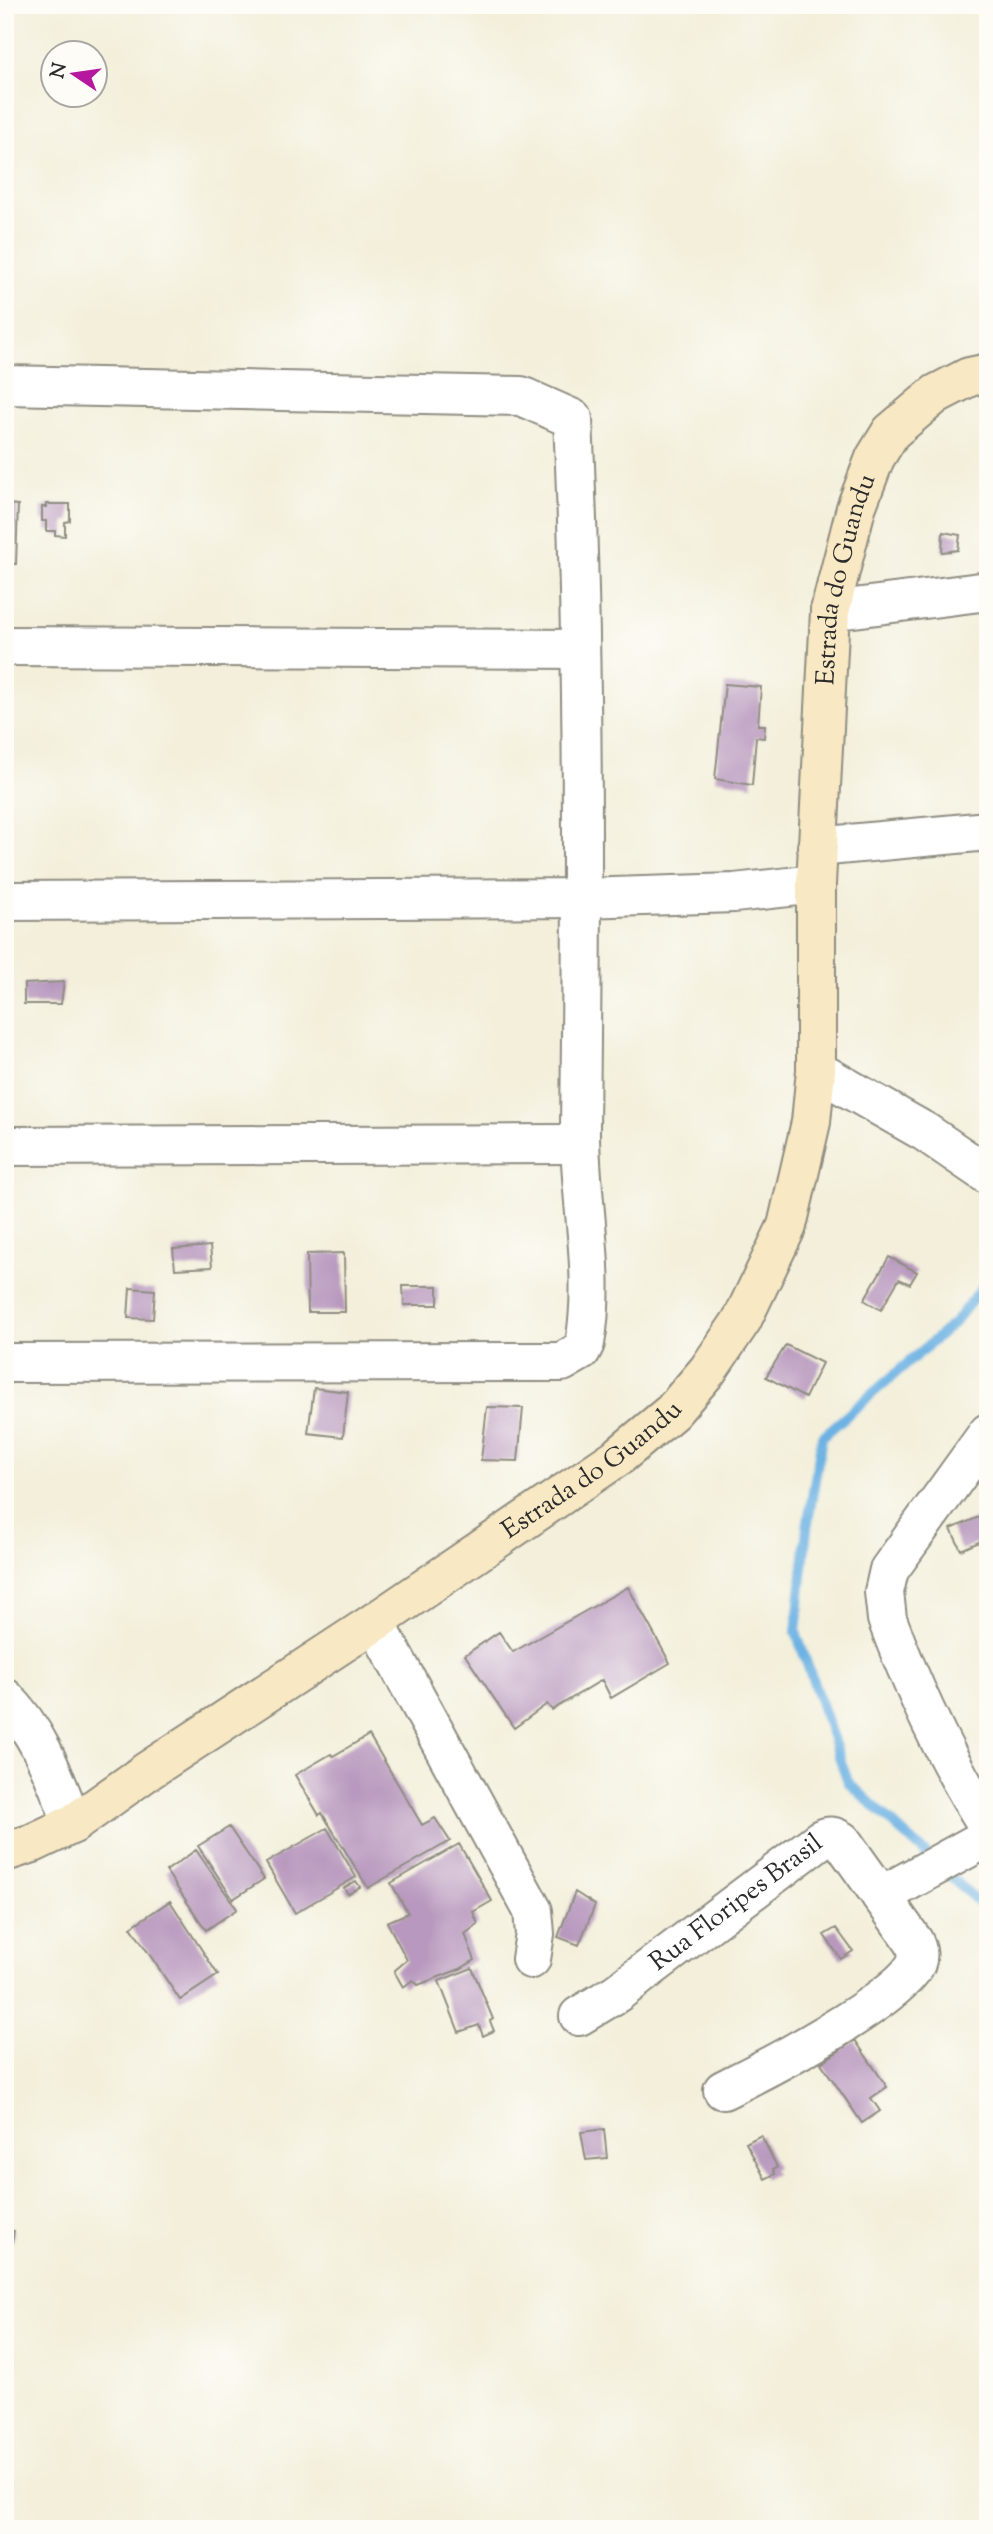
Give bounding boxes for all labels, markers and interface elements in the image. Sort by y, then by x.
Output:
north arrow [38,38,108,108]
text: N [45,60,75,81]
street label: Estrada do Guandu [808,469,886,686]
street label: Estrada do Guandu [495,1393,692,1549]
street label: Rua Floripes Brasil [642,1825,831,1980]

